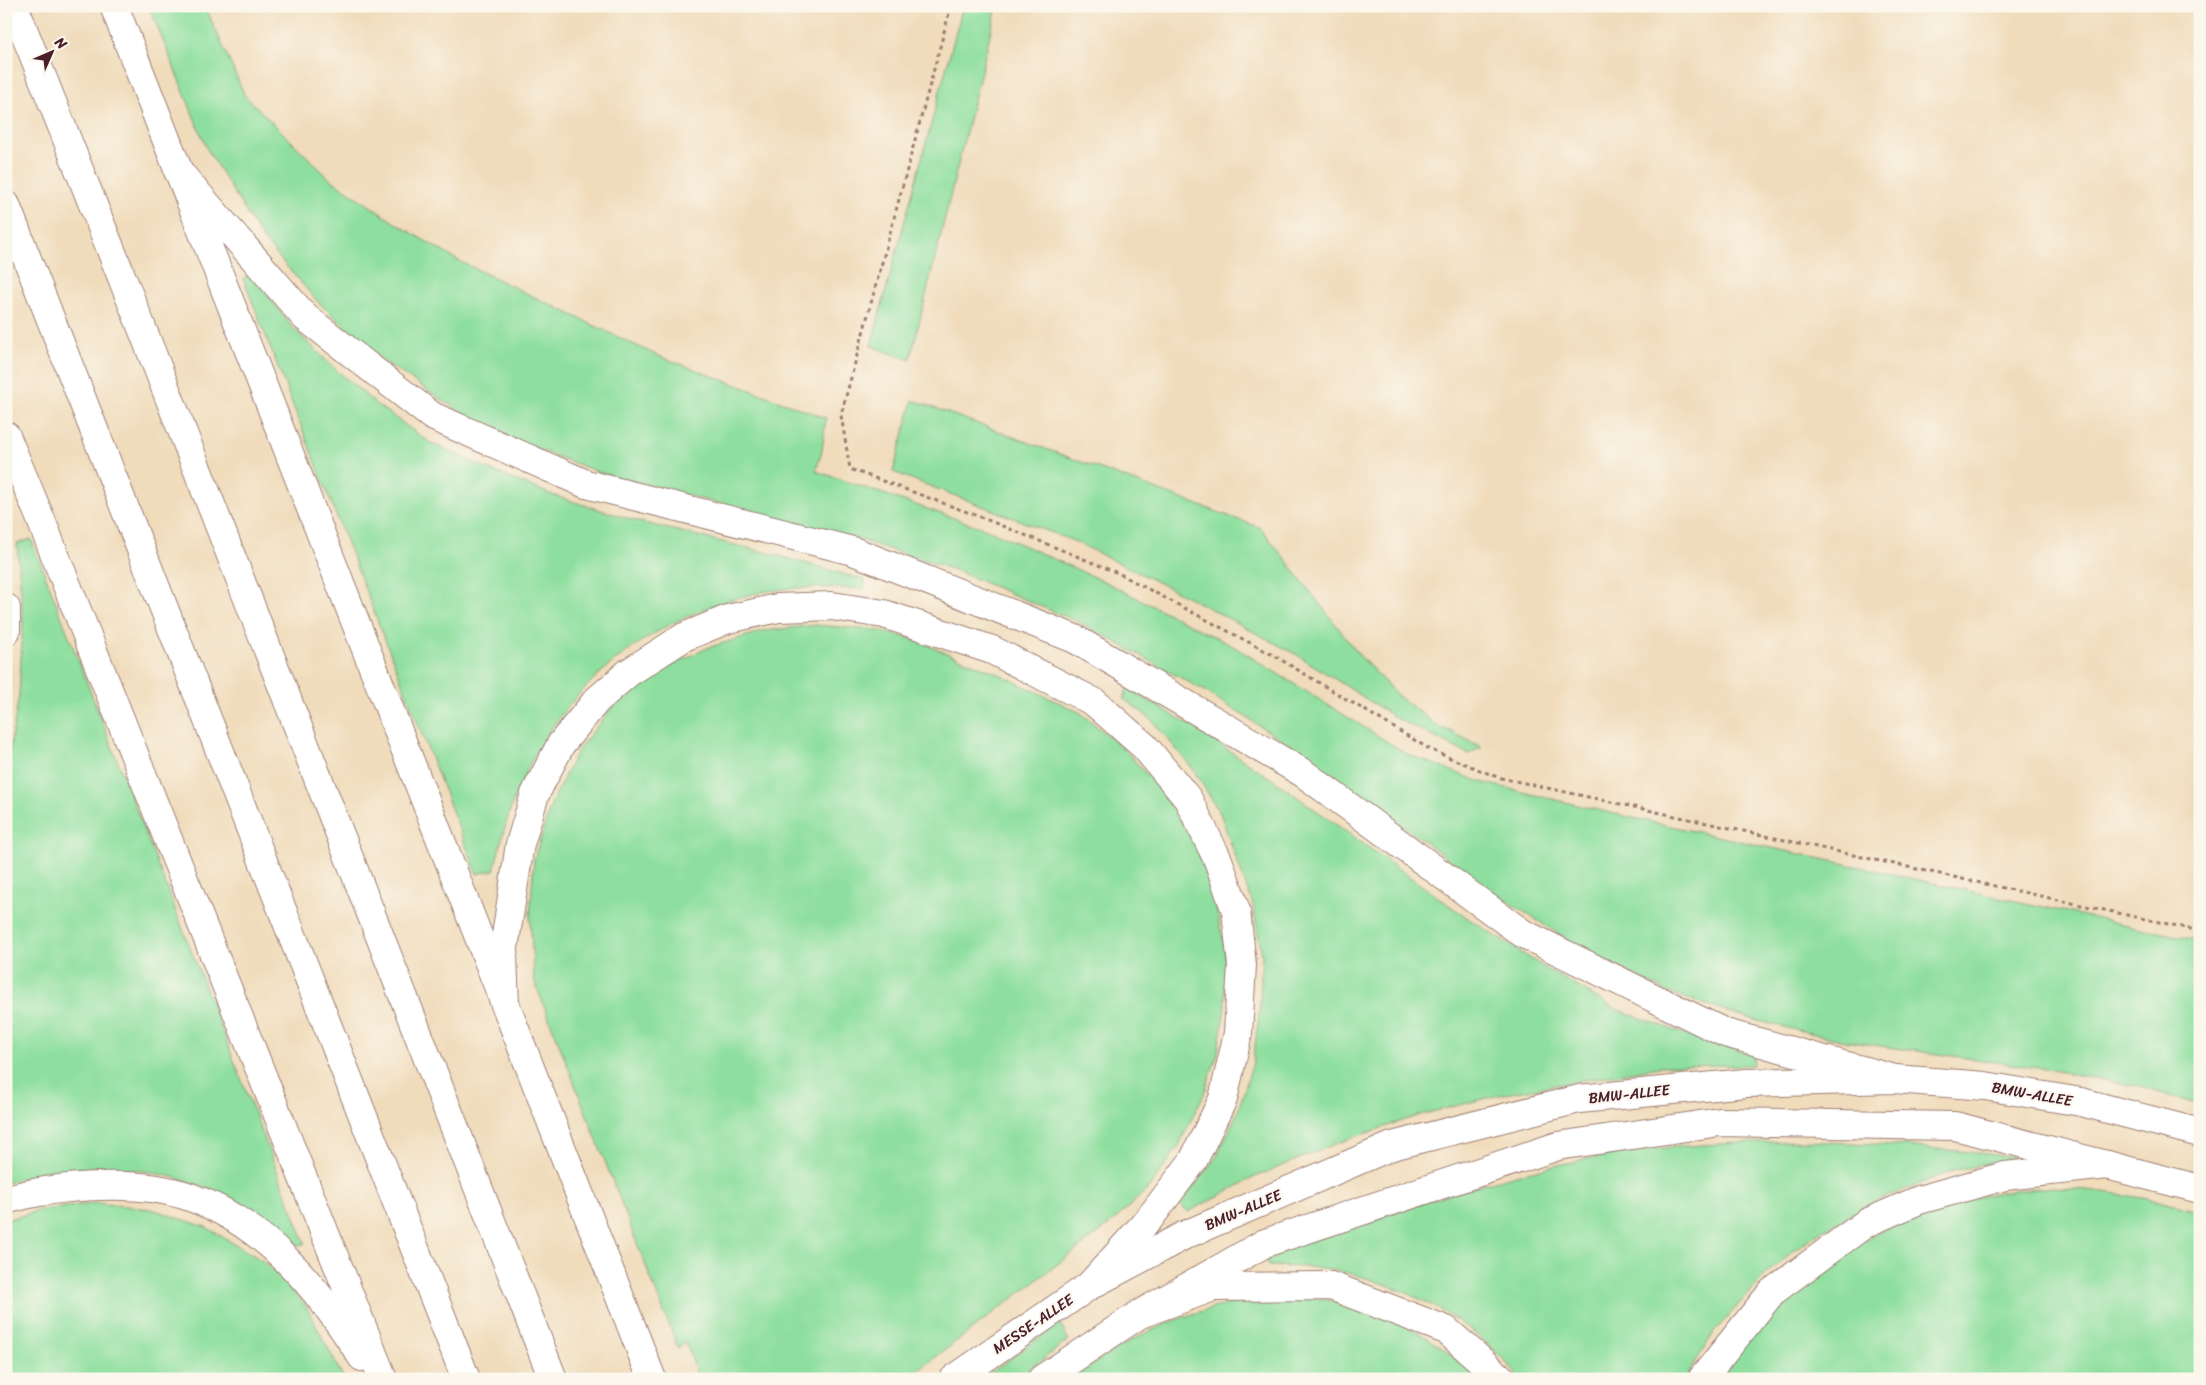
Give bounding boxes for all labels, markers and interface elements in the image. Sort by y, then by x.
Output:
north arrow [28,28,78,78]
text: N [48,30,73,56]
street label: BMW-ALLEE [1990,1074,2076,1114]
street label: BMW-ALLEE [1587,1077,1673,1111]
street label: BMW-ALLEE [1200,1181,1287,1238]
street label: MESSE-ALLEE [987,1286,1080,1361]

